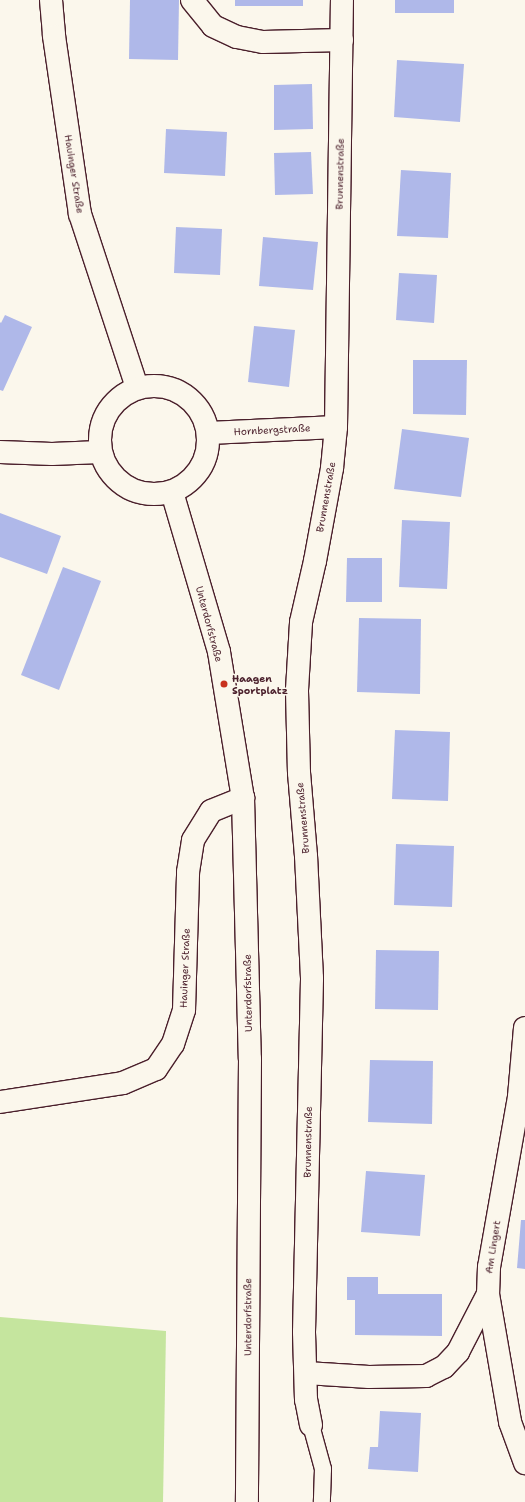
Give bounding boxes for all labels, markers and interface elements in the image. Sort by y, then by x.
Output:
street label: Hauinger Straße [62,134,86,214]
street label: Brunnenstraße [333,138,347,210]
street label: Hornbergstraße [233,422,311,438]
street label: Brunnenstraße [314,461,338,533]
street label: Unterdorfstraße [193,585,225,663]
place label: Haagen Sportplatz [232,672,288,696]
marker: Haagen Sportplatz [219,679,229,689]
street label: Brunnenstraße [294,782,312,854]
street label: Hauinger Straße [178,928,192,1008]
street label: Unterdorfstraße [241,954,255,1032]
street label: Brunnenstraße [301,1106,315,1178]
street label: Am Lingert [483,1220,503,1274]
street label: Unterdorfstraße [242,1278,254,1356]

